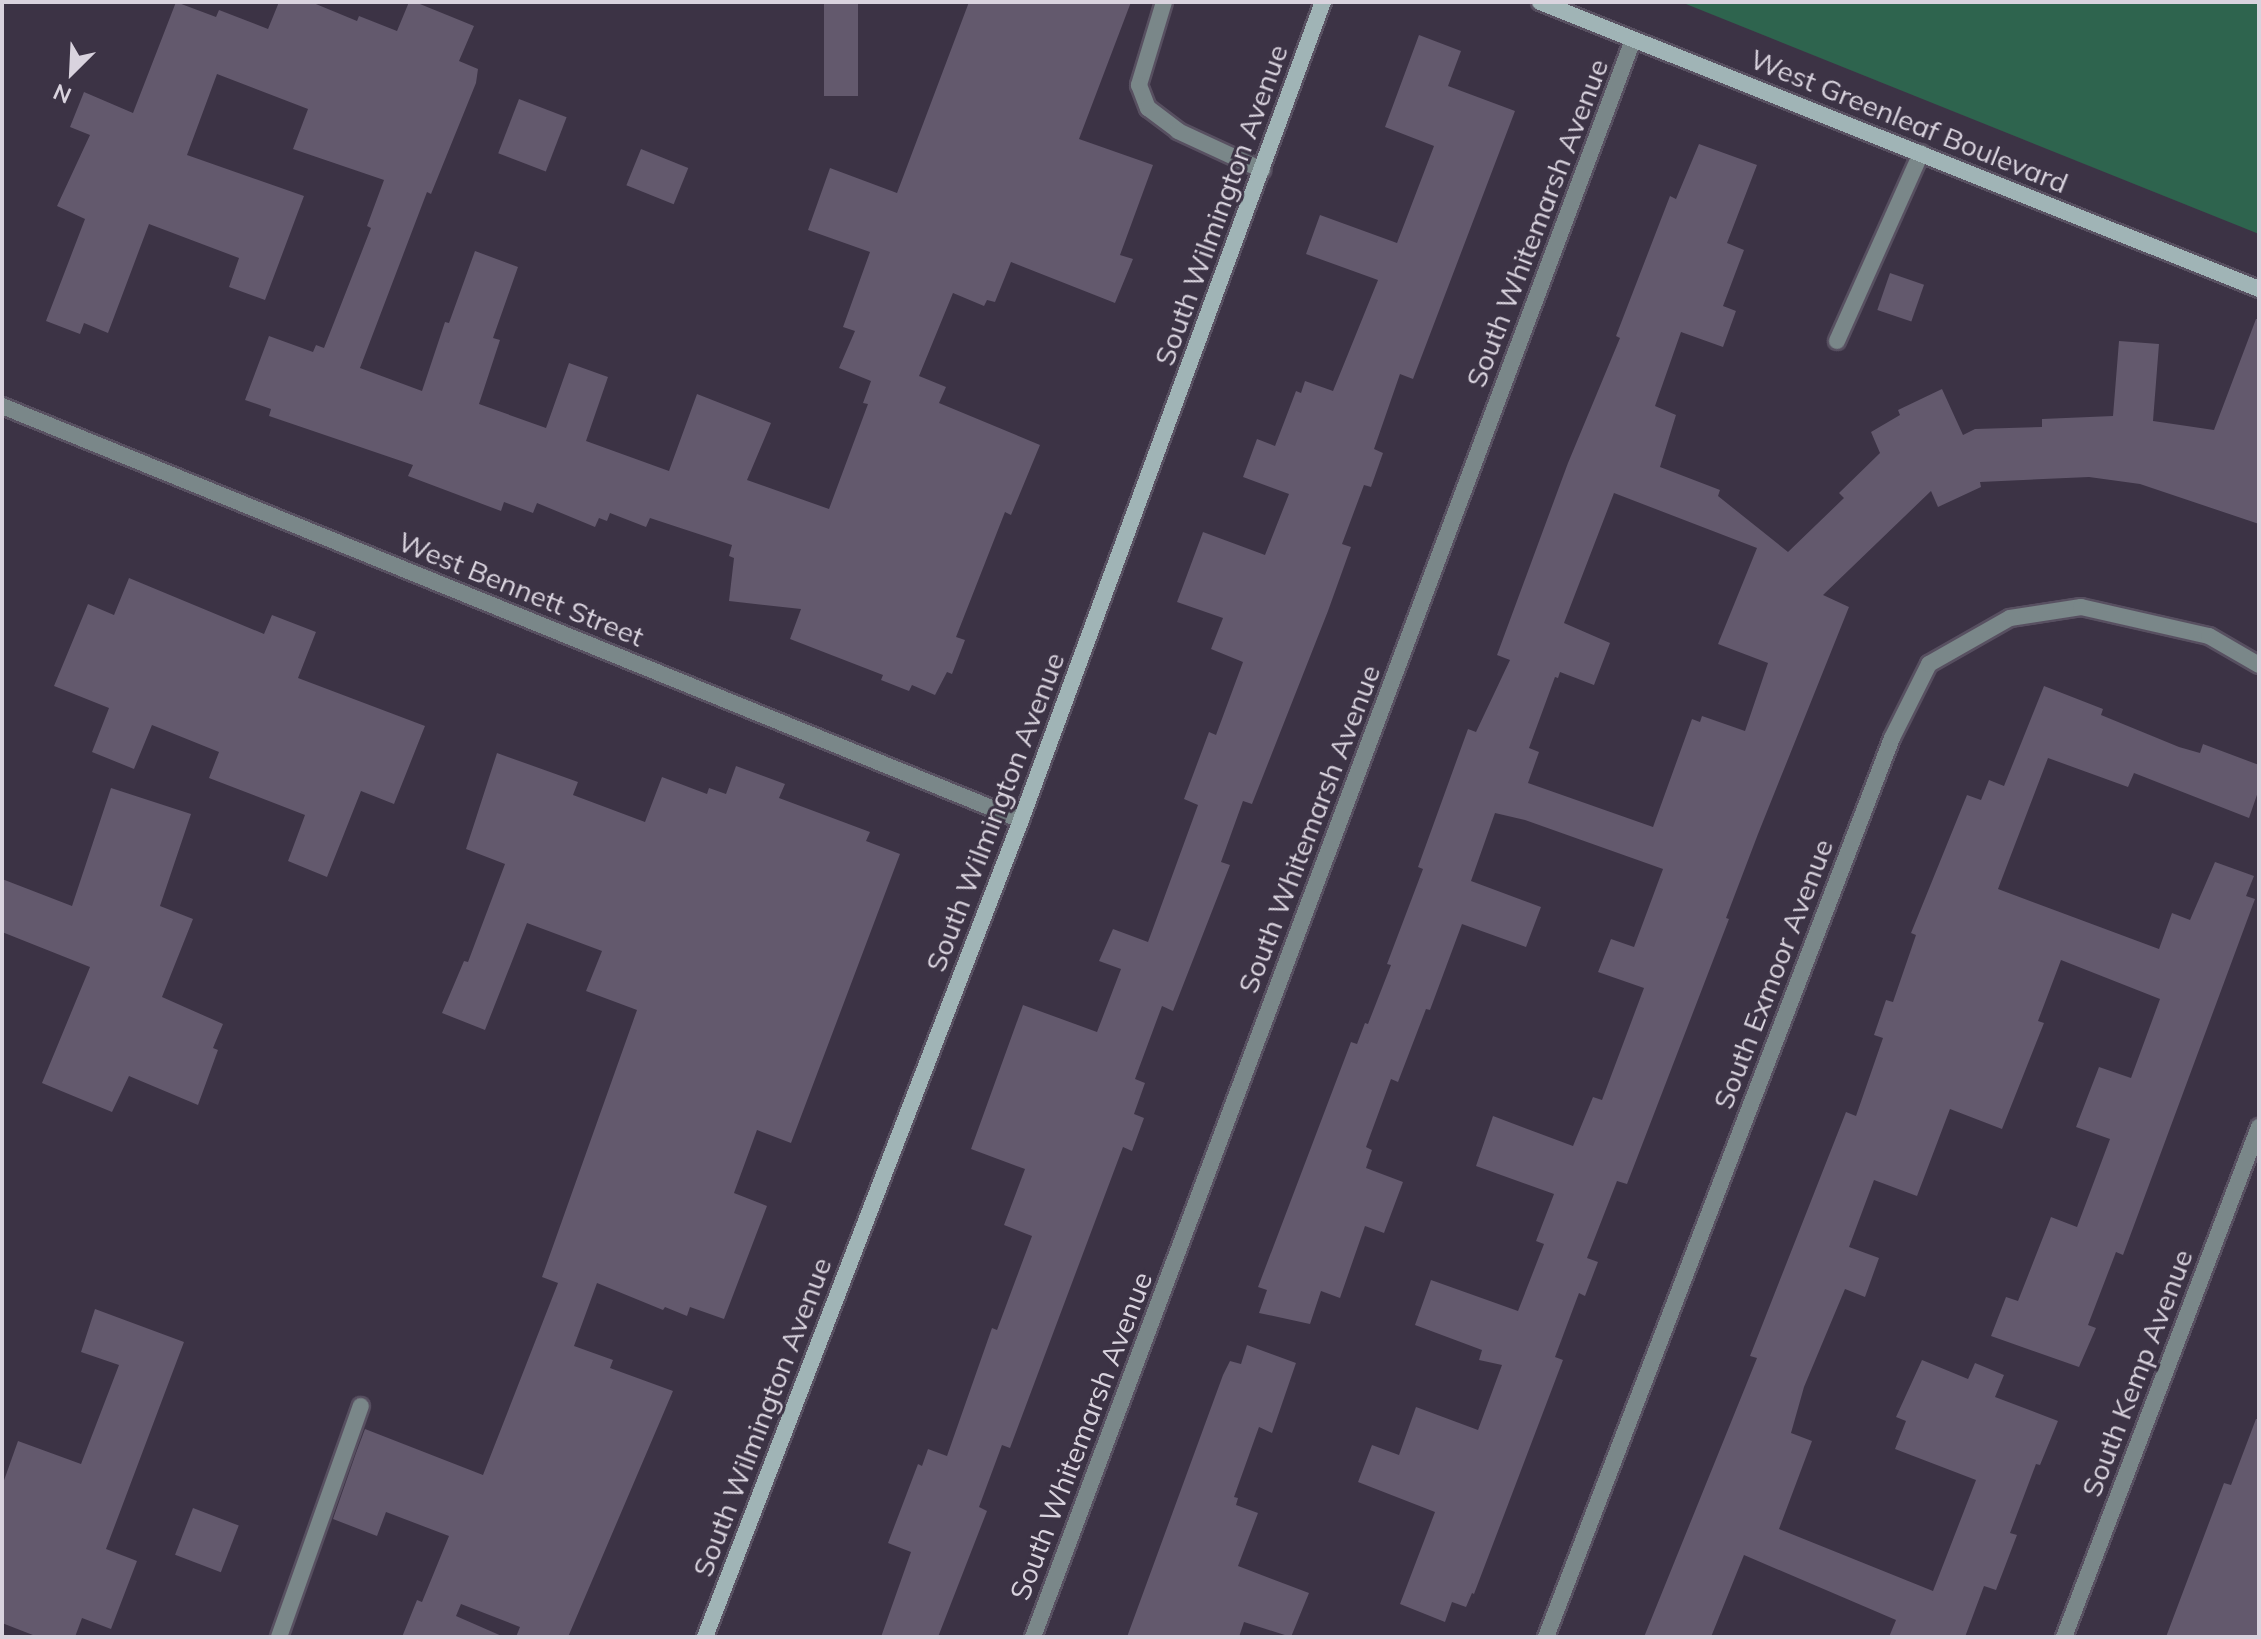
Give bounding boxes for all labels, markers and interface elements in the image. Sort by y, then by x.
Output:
north arrow [32,32,112,112]
street label: South Wilmington Avenue [1147,40,1295,370]
street label: West Greenleaf Boulevard [1745,42,2073,200]
street label: South Whitemarsh Avenue [1459,54,1615,392]
text: N [49,78,76,110]
street label: West Bennett Street [393,524,649,654]
street label: South Wilmington Avenue [919,648,1071,976]
street label: South Whitemarsh Avenue [1231,660,1387,998]
street label: South Exmoor Avenue [1706,834,1840,1114]
street label: South Kemp Avenue [2074,1245,2200,1501]
street label: South Wilmington Avenue [686,1253,838,1581]
street label: South Whitemarsh Avenue [1003,1267,1159,1605]

